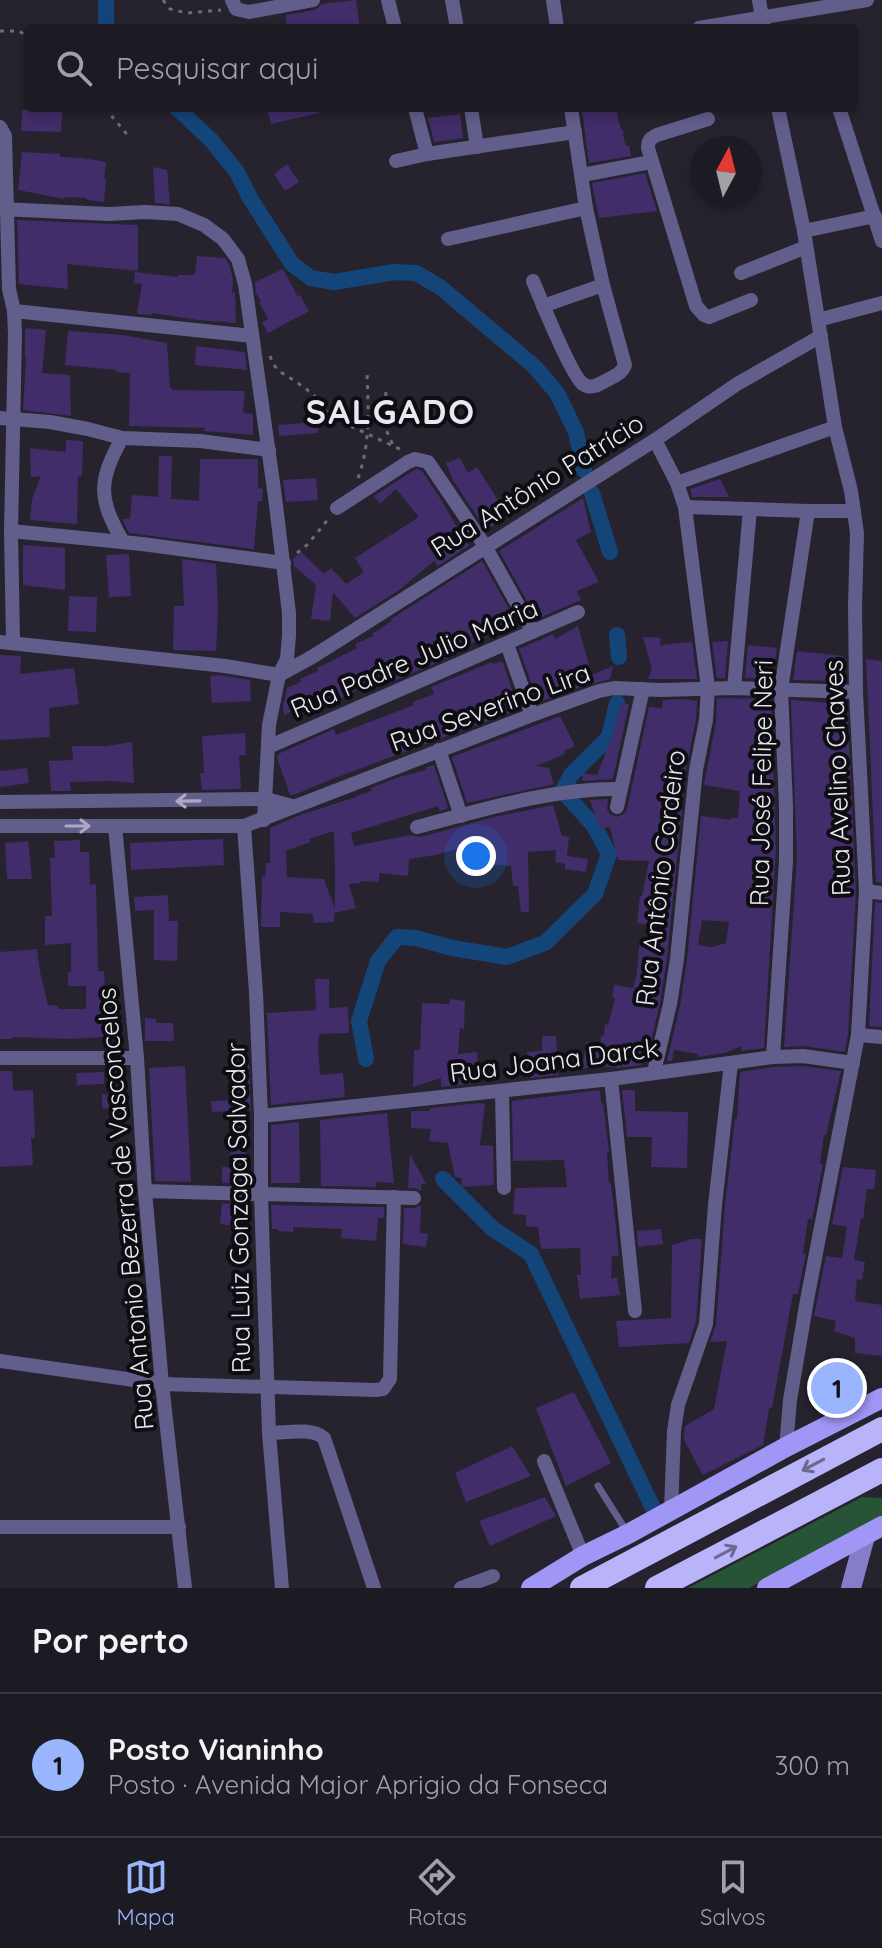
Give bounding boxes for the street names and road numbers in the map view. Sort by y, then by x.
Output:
street label: Rua Antônio Patrício [424,406,650,564]
street label: Rua Padre Julio Maria [285,591,543,725]
street label: Rua Severino Lira [385,655,595,759]
street label: Rua José Felipe Neri [742,659,780,907]
street label: Rua Avelino Chaves [816,659,858,897]
street label: Rua Antônio Cordeiro [628,748,692,1008]
street label: Rua Antonio Bezerra de Vasconcelos [89,986,161,1432]
street label: Rua Joana Darck [448,1031,660,1089]
street label: Rua Luiz Gonzaga Salvador [219,1042,257,1374]

